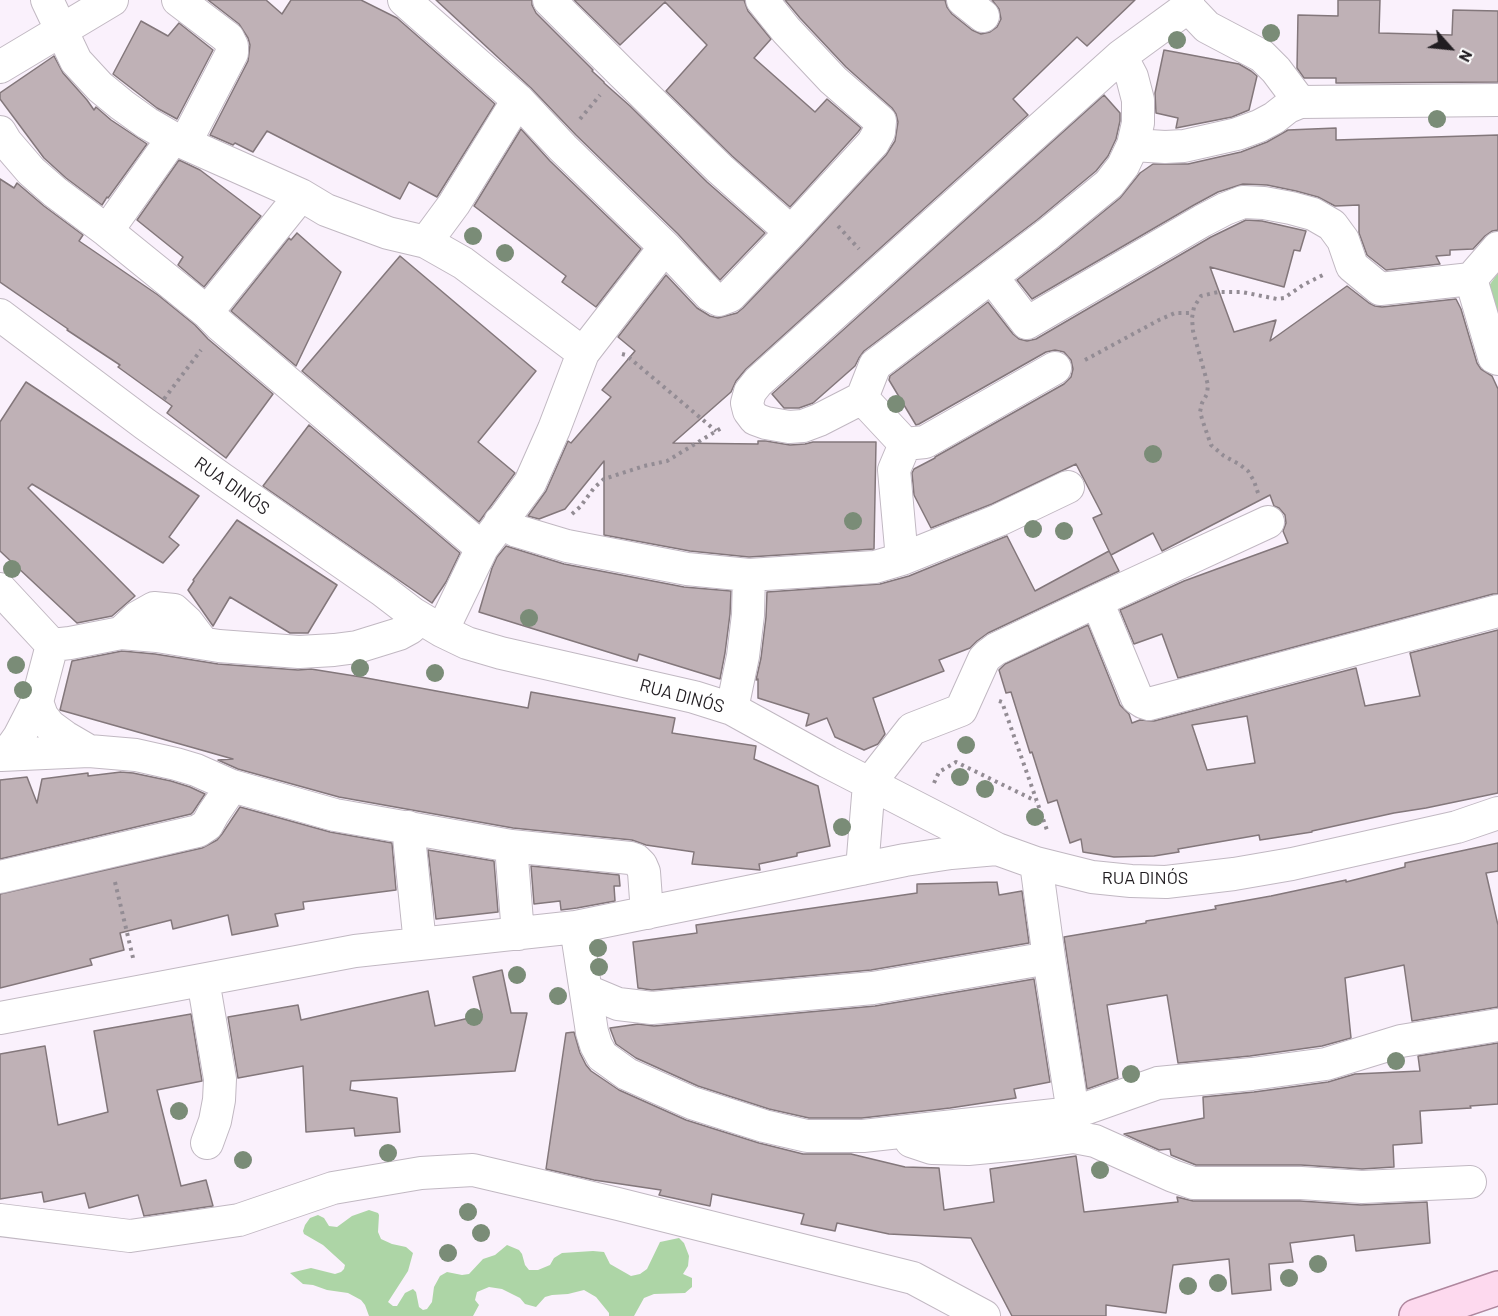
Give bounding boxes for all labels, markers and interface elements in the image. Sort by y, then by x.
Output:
north arrow [1420,18,1480,78]
text: N [1456,47,1477,65]
street label: RUA DINÓS [190,452,274,520]
street label: RUA DINÓS [637,674,727,718]
street label: RUA DINÓS [1102,867,1188,889]

